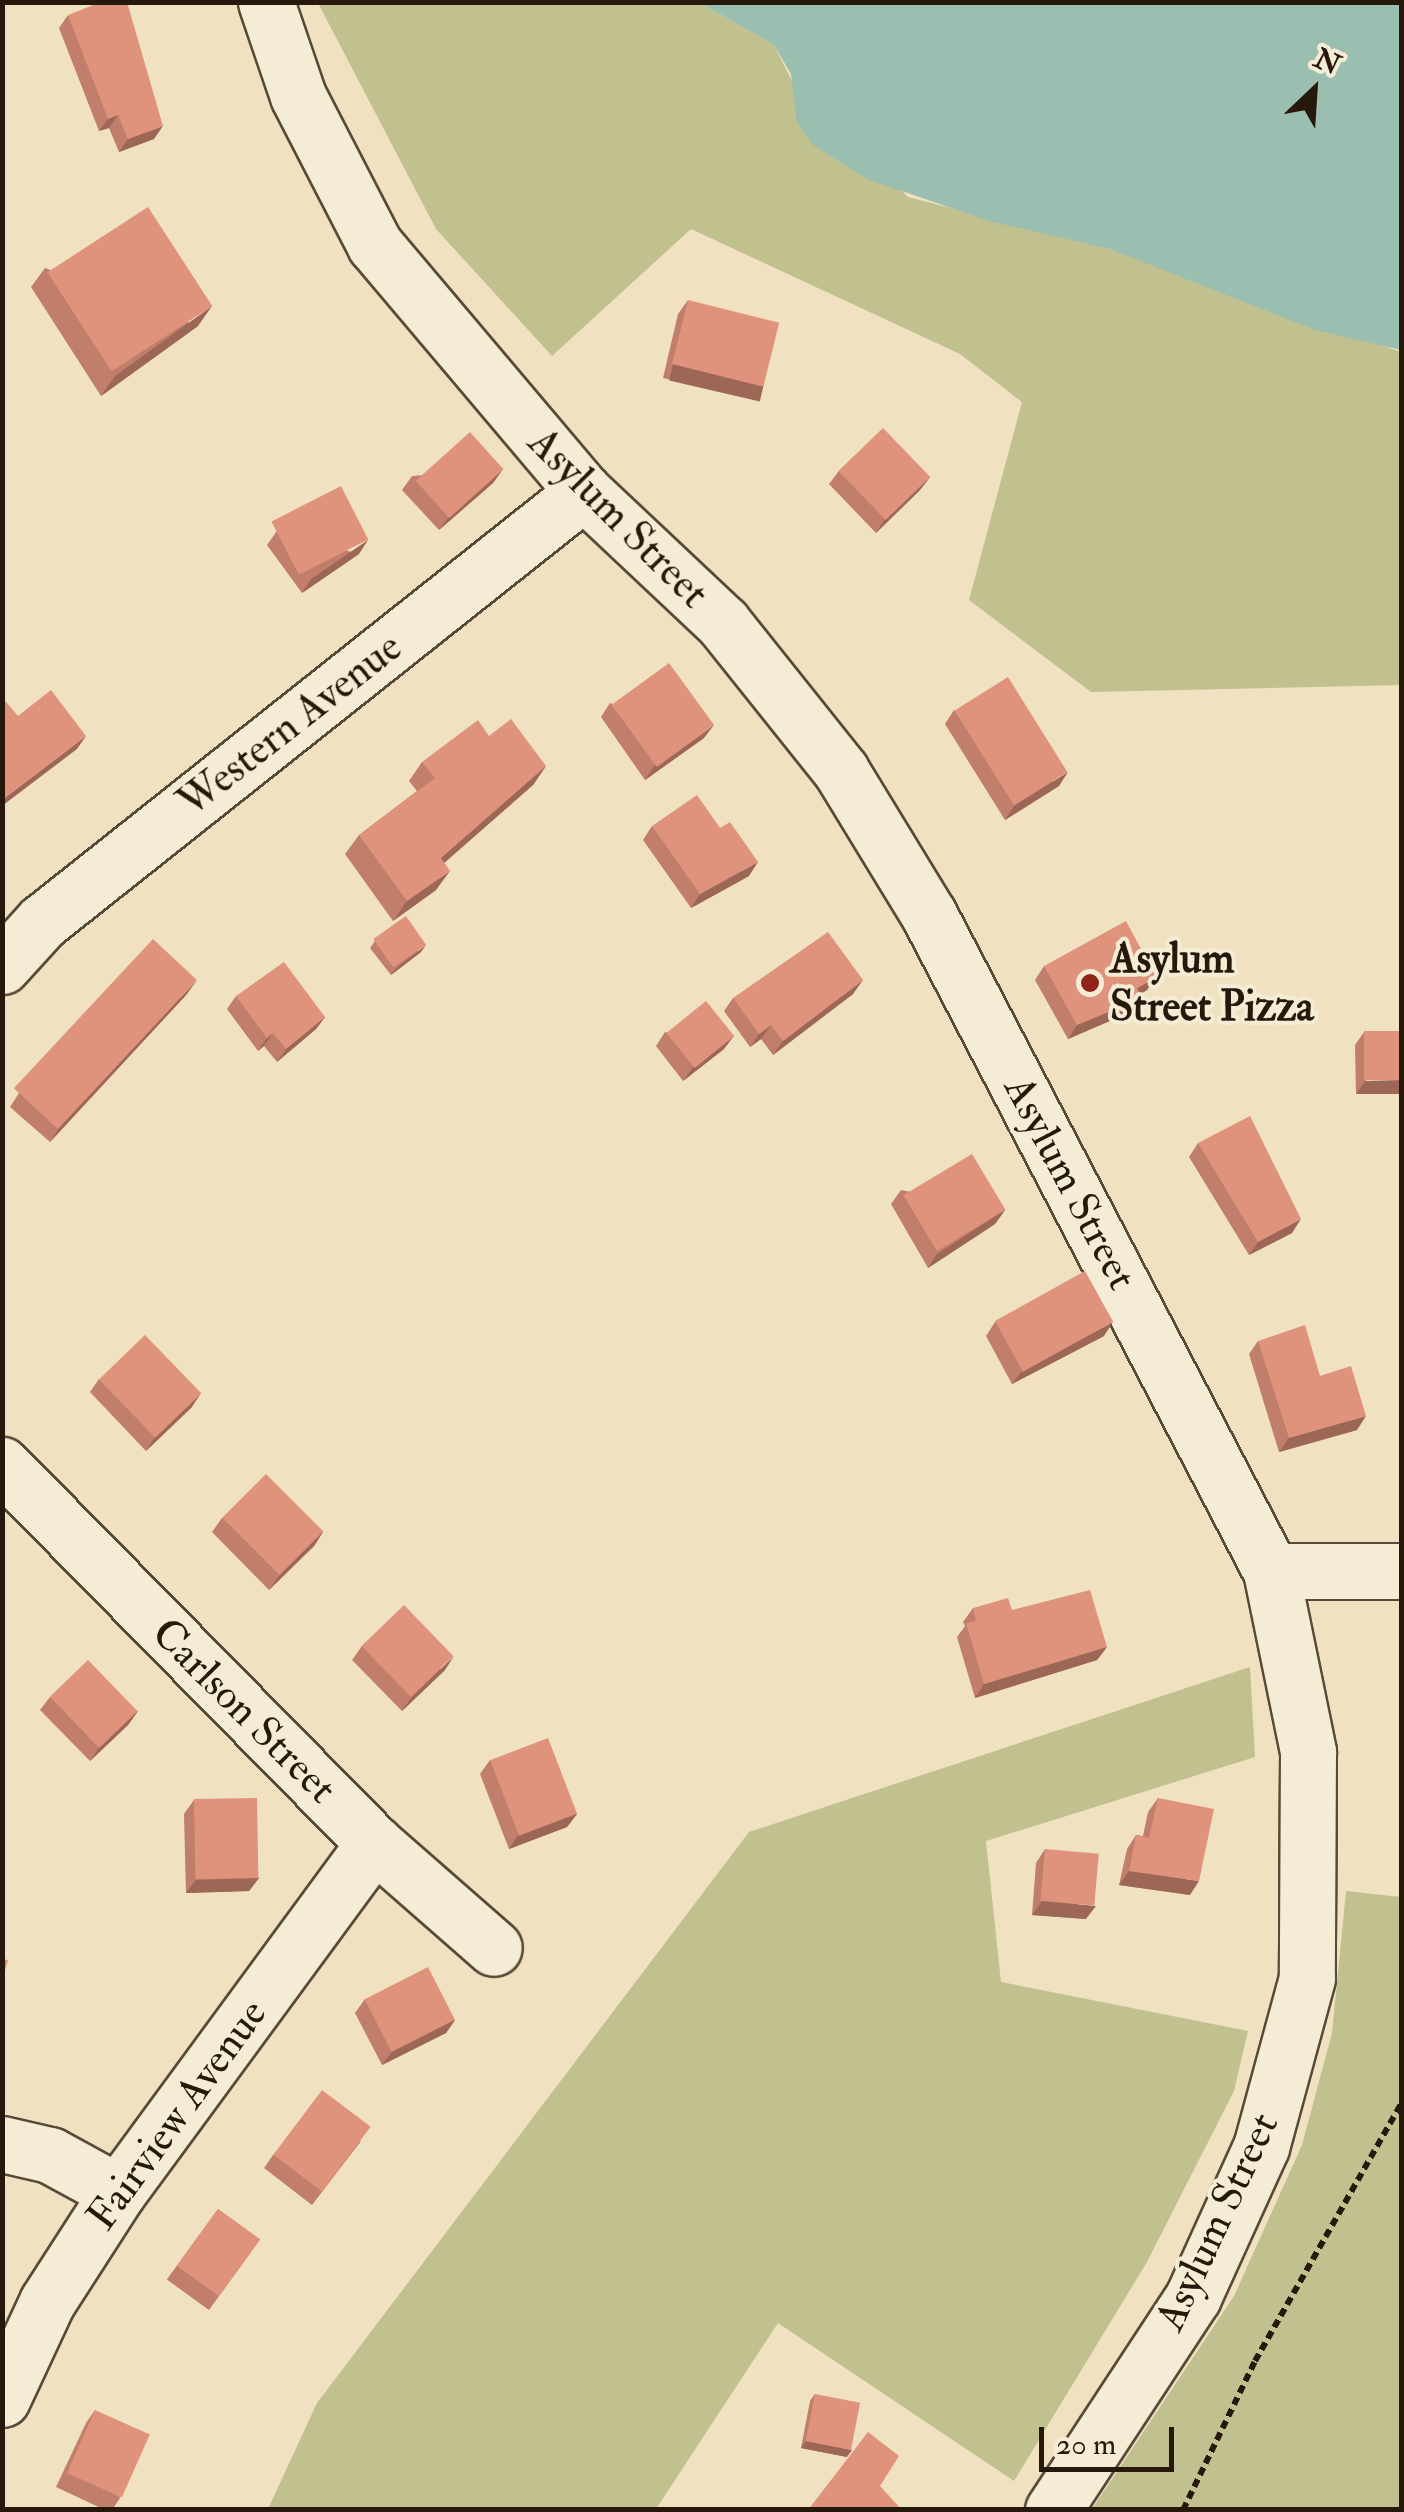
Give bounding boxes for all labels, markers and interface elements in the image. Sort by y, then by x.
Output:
north arrow [1264,40,1364,140]
text: N [1308,41,1346,84]
street label: Asylum Street [517,417,719,619]
street label: Western Avenue [168,622,412,828]
place label: Asylum Street Pizza [1110,934,1314,1032]
marker: Asylum Street Pizza [1079,972,1101,994]
street label: Asylum Street [993,1068,1147,1298]
street label: Carlson Street [141,1608,347,1814]
street label: Fairview Avenue [76,1990,278,2240]
street label: Asylum Street [1145,2105,1289,2339]
scale bar [1044,2407,1179,2469]
text: 20 m [1056,2426,1116,2463]

